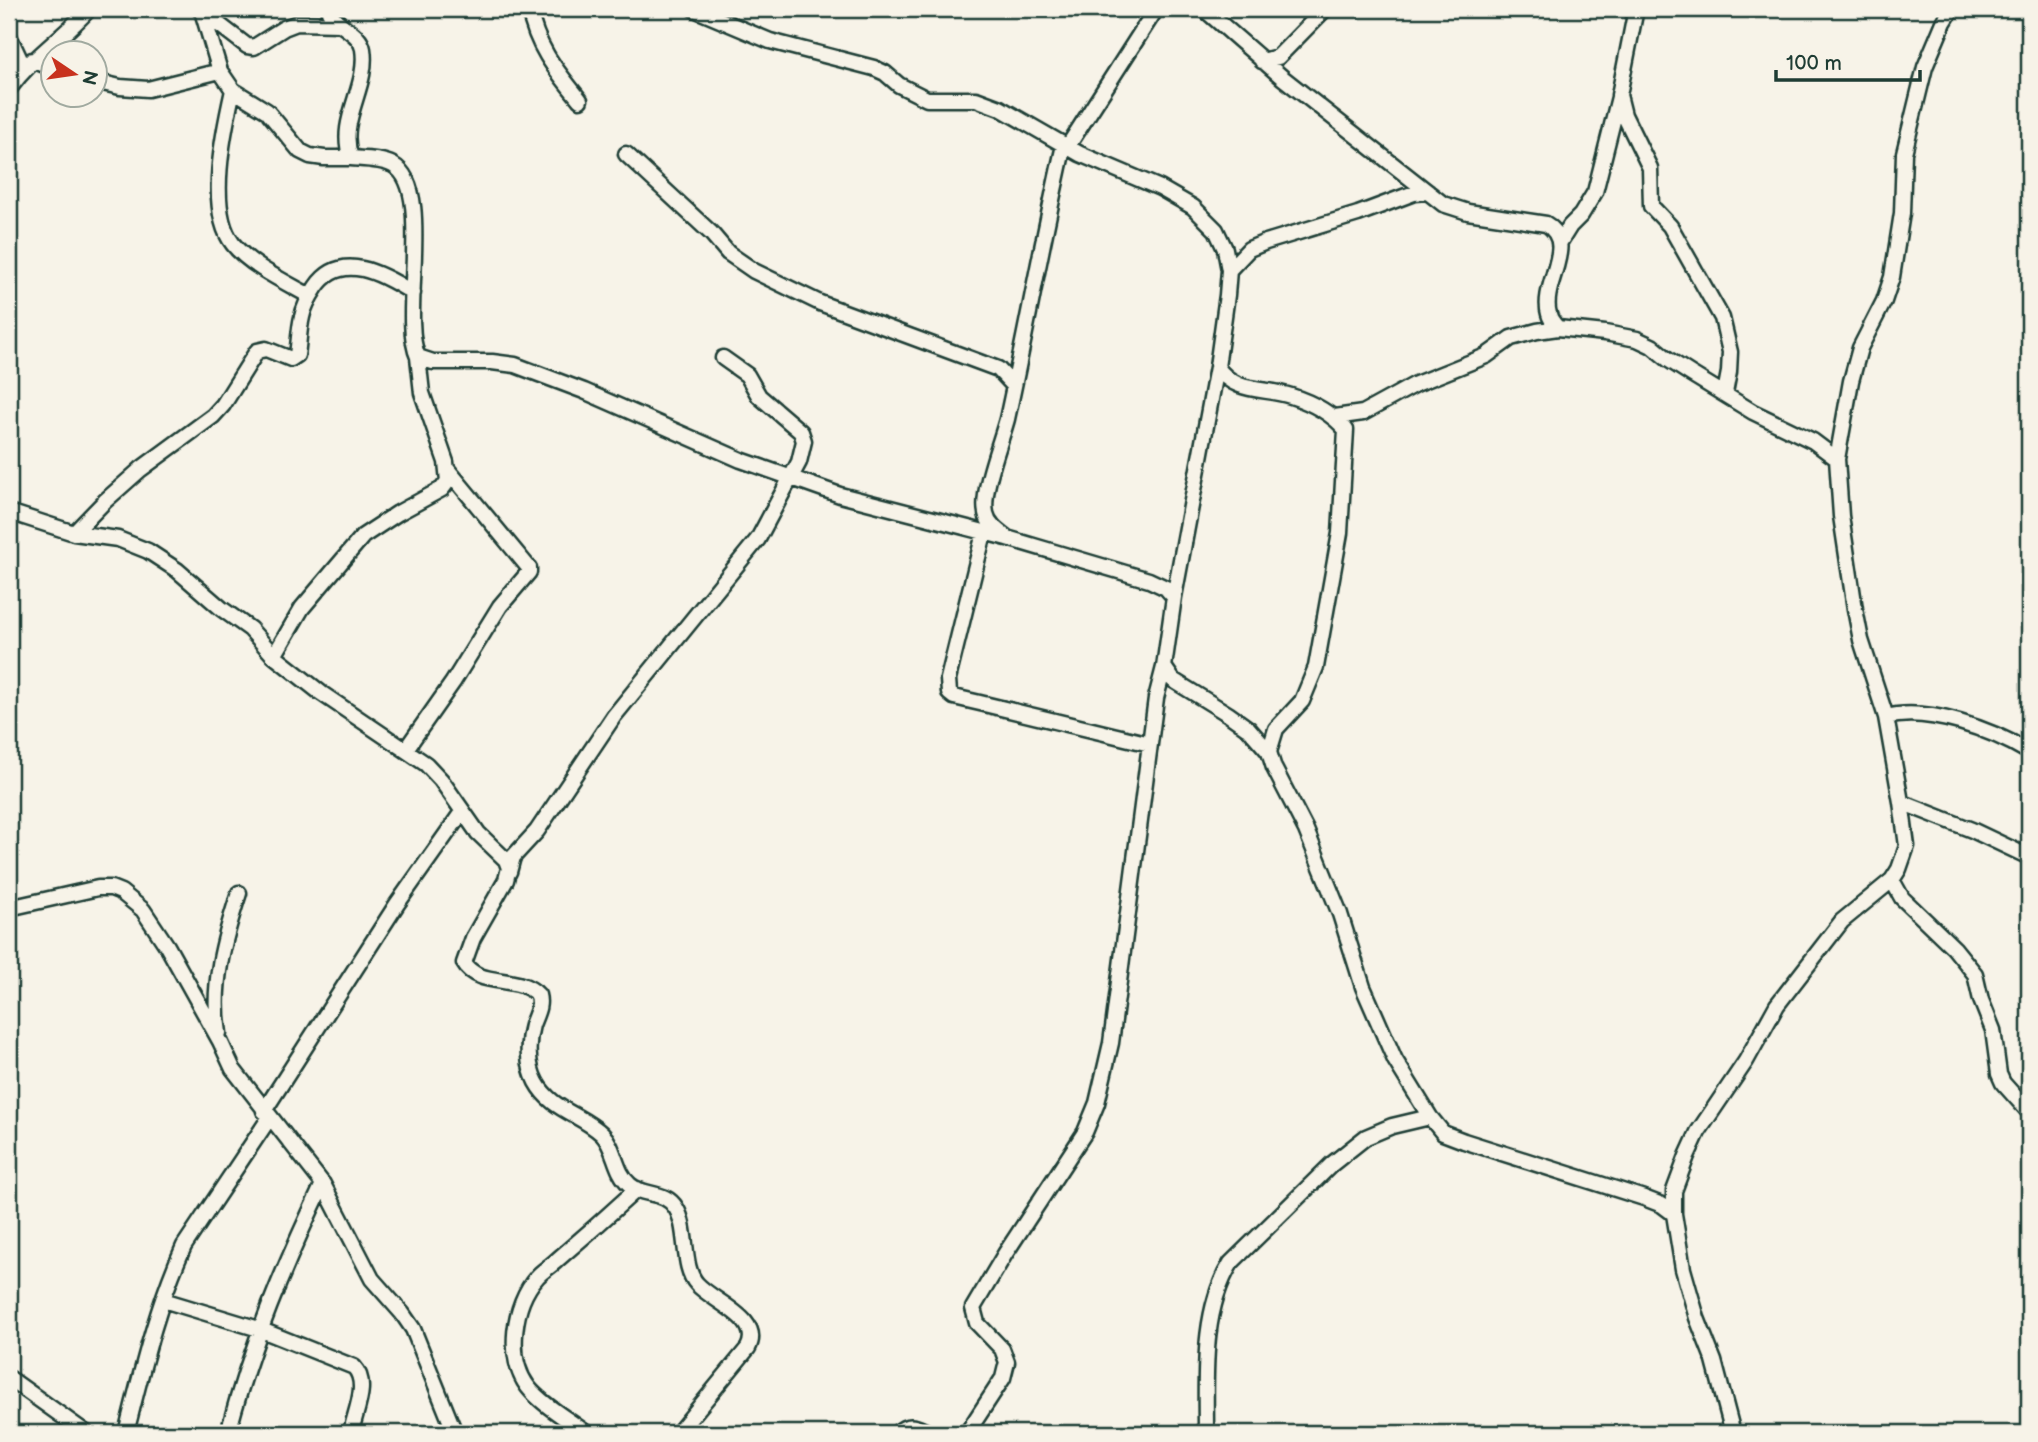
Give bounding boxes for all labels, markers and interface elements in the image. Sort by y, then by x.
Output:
north arrow [38,38,108,108]
scale bar [1776,38,1919,82]
text: 100 m [1786,51,1842,76]
text: N [76,68,102,87]

